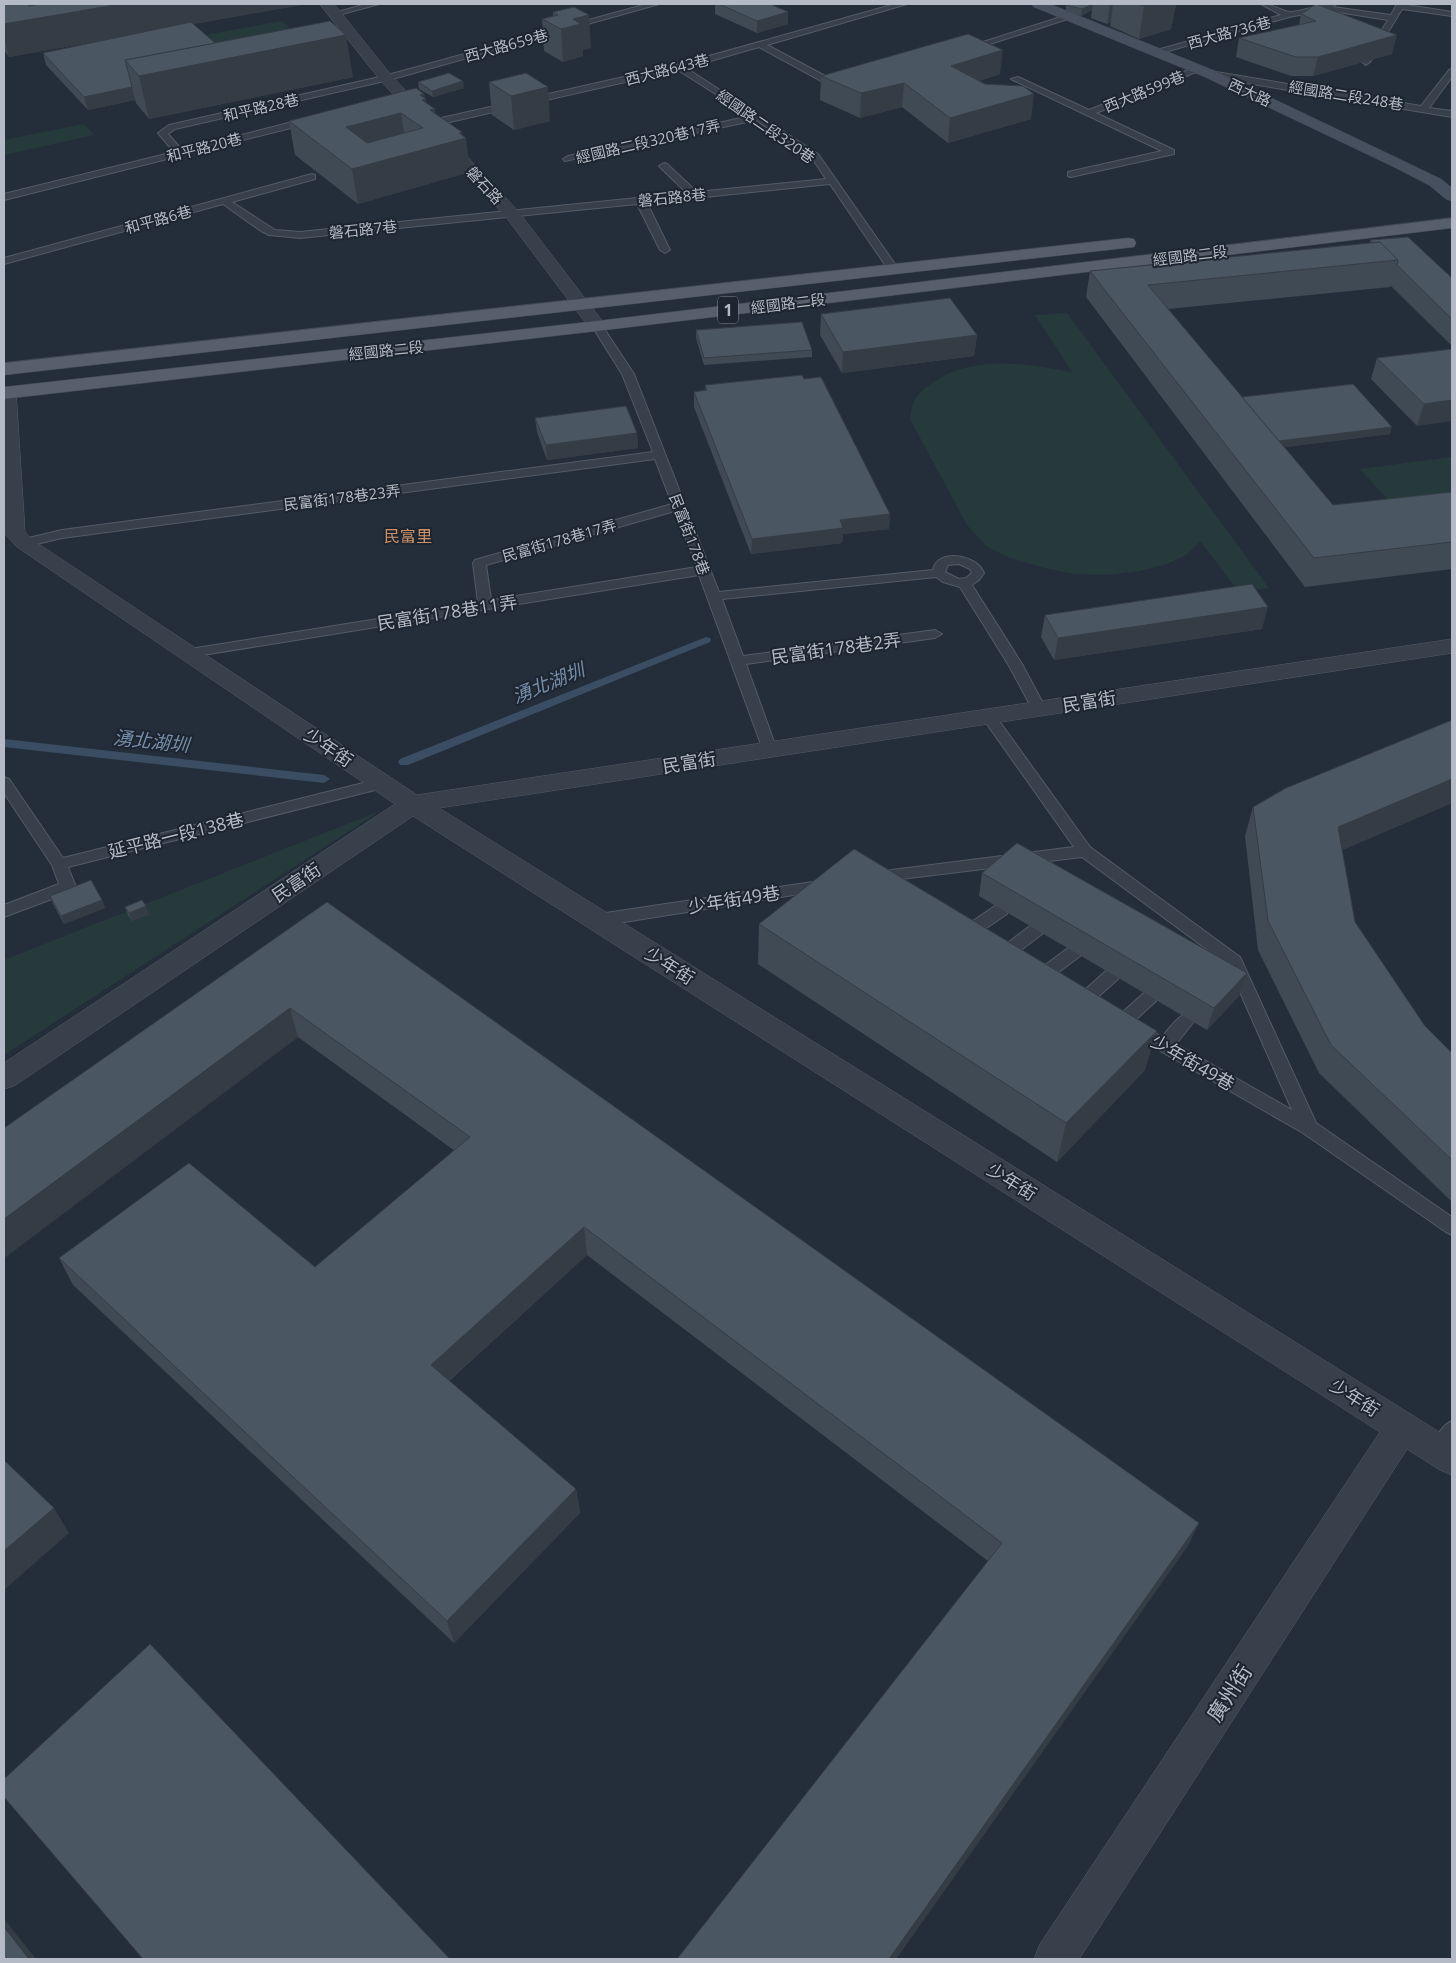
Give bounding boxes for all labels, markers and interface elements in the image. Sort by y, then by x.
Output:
street label: 西大路736巷 [1185,11,1273,53]
street label: 西大路659巷 [462,24,550,66]
street label: 西大路643巷 [623,49,711,89]
street label: 西大路599巷 [1101,66,1187,116]
street label: 西大路 [1225,73,1275,111]
street label: 經國路二段248巷 [1287,76,1405,114]
street label: 經國路二段320巷 [713,85,819,167]
street label: 和平路28巷 [221,89,301,125]
street label: 經國路二段320巷17弄 [574,115,722,167]
street label: 和平路20巷 [164,128,244,166]
street label: 磐石路 [462,162,508,208]
street label: 磐石路8巷 [637,183,707,211]
street label: 和平路6巷 [122,200,194,238]
street label: 磐石路7巷 [328,215,398,243]
street label: 經國路二段 [1152,241,1228,269]
street label: 經國路二段 [750,289,826,317]
road number: 1 [718,296,738,324]
street label: 經國路二段 [348,336,424,364]
street label: 民富街178巷23弄 [282,480,402,514]
street label: 民富街178巷 [665,490,715,578]
street label: 民富街178巷17弄 [500,514,618,566]
district label: 民富里 [384,525,432,547]
street label: 民富街178巷11弄 [375,589,519,635]
street label: 民富街178巷2弄 [769,627,903,669]
water label: 湧北湖圳 [508,656,591,709]
street label: 民富街 [1060,685,1118,717]
street label: 少年街 [300,722,358,772]
water label: 湧北湖圳 [112,724,193,758]
street label: 民富街 [660,746,718,778]
street label: 延平路一段138巷 [106,807,246,863]
street label: 民富街 [267,857,325,907]
street label: 少年街49巷 [686,880,782,918]
street label: 少年街 [641,941,699,989]
street label: 少年街49巷 [1147,1028,1239,1096]
street label: 少年街 [983,1157,1041,1205]
street label: 少年街 [1326,1373,1384,1421]
street label: 廣州街 [1200,1659,1258,1727]

